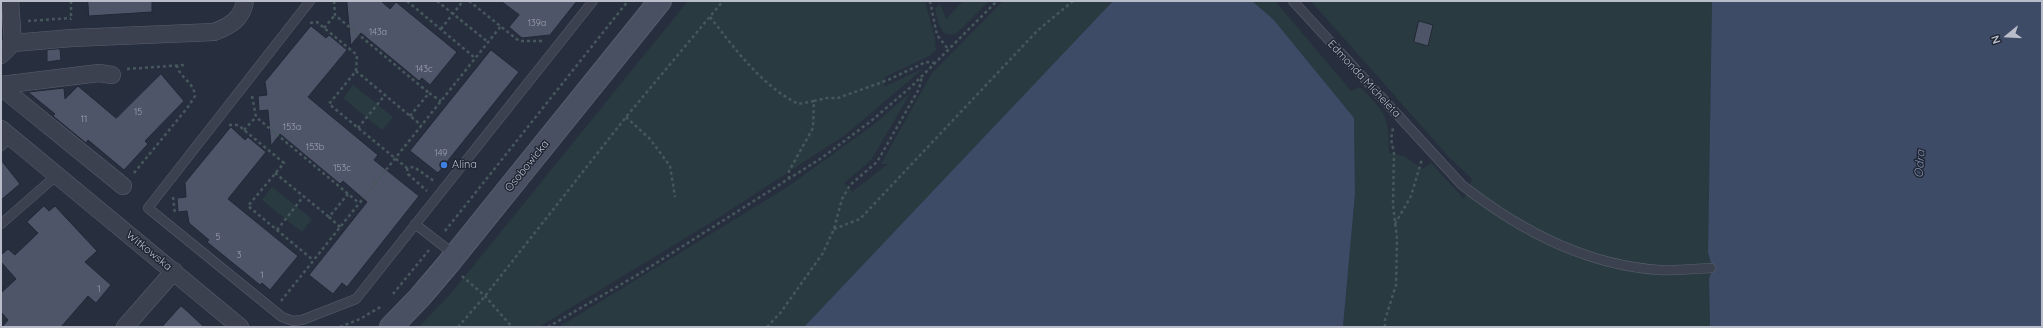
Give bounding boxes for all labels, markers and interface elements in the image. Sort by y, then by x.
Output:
north arrow [1987,16,2027,56]
house number: 139a [528,18,546,28]
house number: 143a [369,27,387,37]
text: N [1988,34,2003,46]
street label: Edmonda Micheleta [1325,38,1403,120]
house number: 143c [415,64,433,74]
house number: 15 [134,107,142,117]
house number: 11 [81,114,87,124]
house number: 153a [283,122,301,132]
street label: Osobowicka [502,138,552,194]
house number: 153b [306,142,324,152]
house number: 149 [435,148,447,158]
water label: Odra [1912,149,1928,179]
place label: Alina [452,158,477,172]
marker: Alina [439,160,449,170]
house number: 153c [333,163,351,173]
street label: Witkowska [124,229,174,273]
house number: 5 [216,232,220,242]
house number: 3 [237,250,241,260]
house number: 1 [260,270,264,280]
house number: 1 [97,284,101,294]

